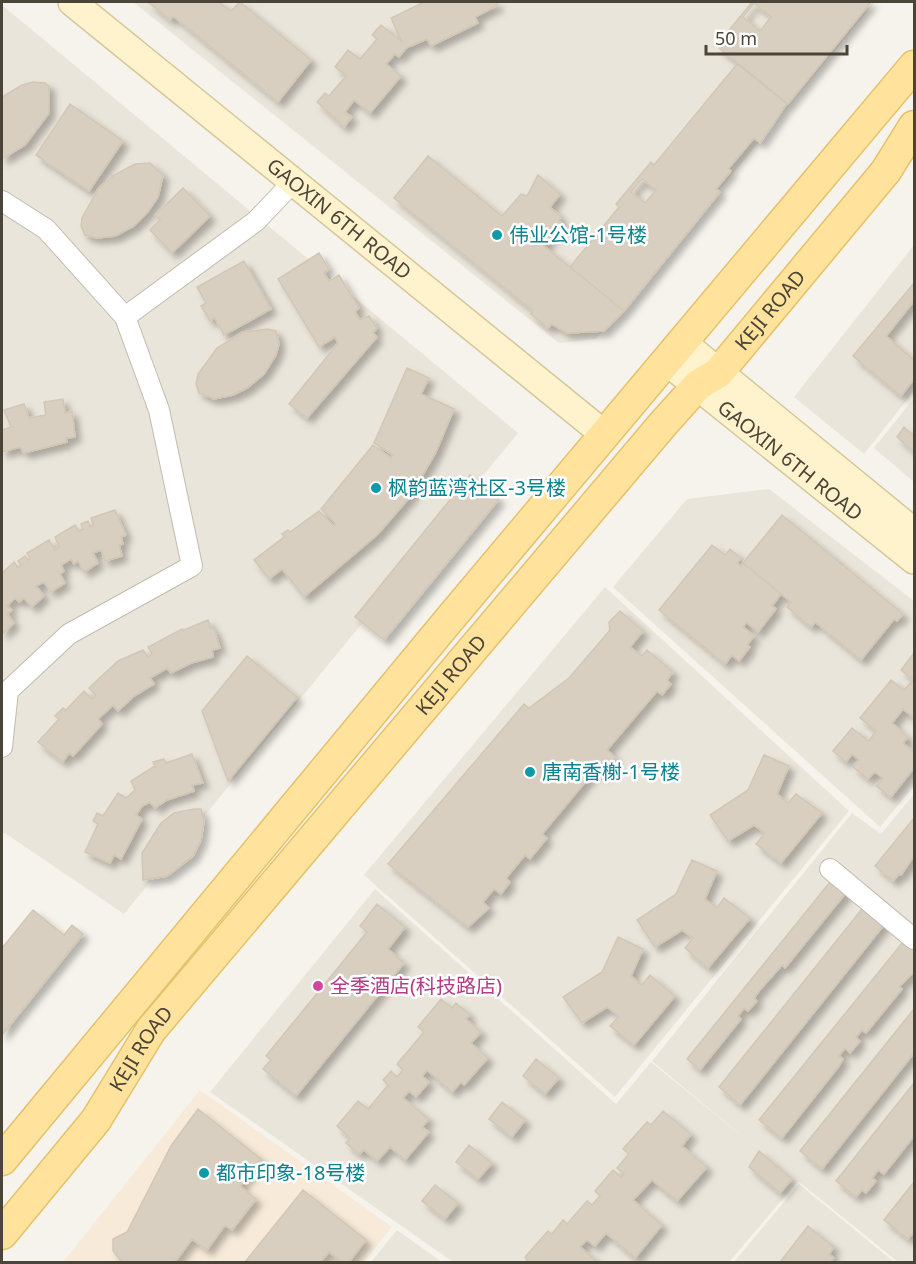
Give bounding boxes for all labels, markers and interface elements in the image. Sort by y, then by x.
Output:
scale bar [706,18,847,56]
text: 50 m [715,26,757,50]
street label: GAOXIN 6TH ROAD [261,152,417,285]
place label: 伟业公馆-1号楼 [509,221,647,248]
marker: 伟业公馆-1号楼 [490,228,504,242]
street label: KEJI ROAD [728,264,811,356]
street label: GAOXIN 6TH ROAD [712,394,868,527]
place label: 枫韵蓝湾社区-3号楼 [388,474,566,501]
marker: 枫韵蓝湾社区-3号楼 [369,481,383,495]
street label: KEJI ROAD [409,629,492,721]
place label: 唐南香榭-1号楼 [542,758,680,785]
marker: 唐南香榭-1号楼 [523,765,537,779]
place label: 全季酒店(科技路店) [330,972,502,999]
marker: 全季酒店(科技路店) [311,979,325,993]
street label: KEJI ROAD [103,1000,179,1096]
place label: 都市印象-18号楼 [216,1159,365,1186]
marker: 都市印象-18号楼 [197,1166,211,1180]

